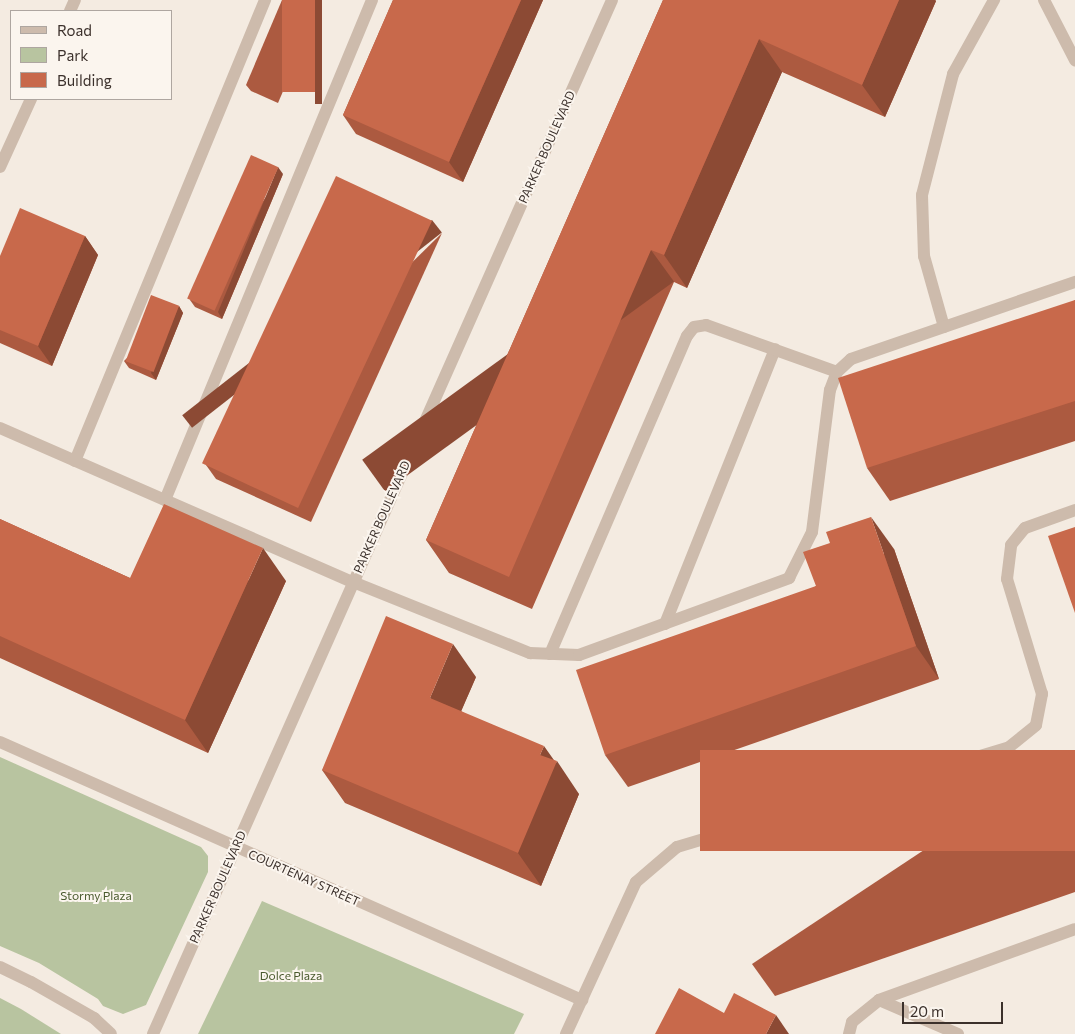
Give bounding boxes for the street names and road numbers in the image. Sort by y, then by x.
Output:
street label: PARKER BOULEVARD [516,89,578,205]
street label: PARKER BOULEVARD [351,459,413,575]
street label: PARKER BOULEVARD [187,829,249,945]
street label: COURTENAY STREET [246,847,362,909]

